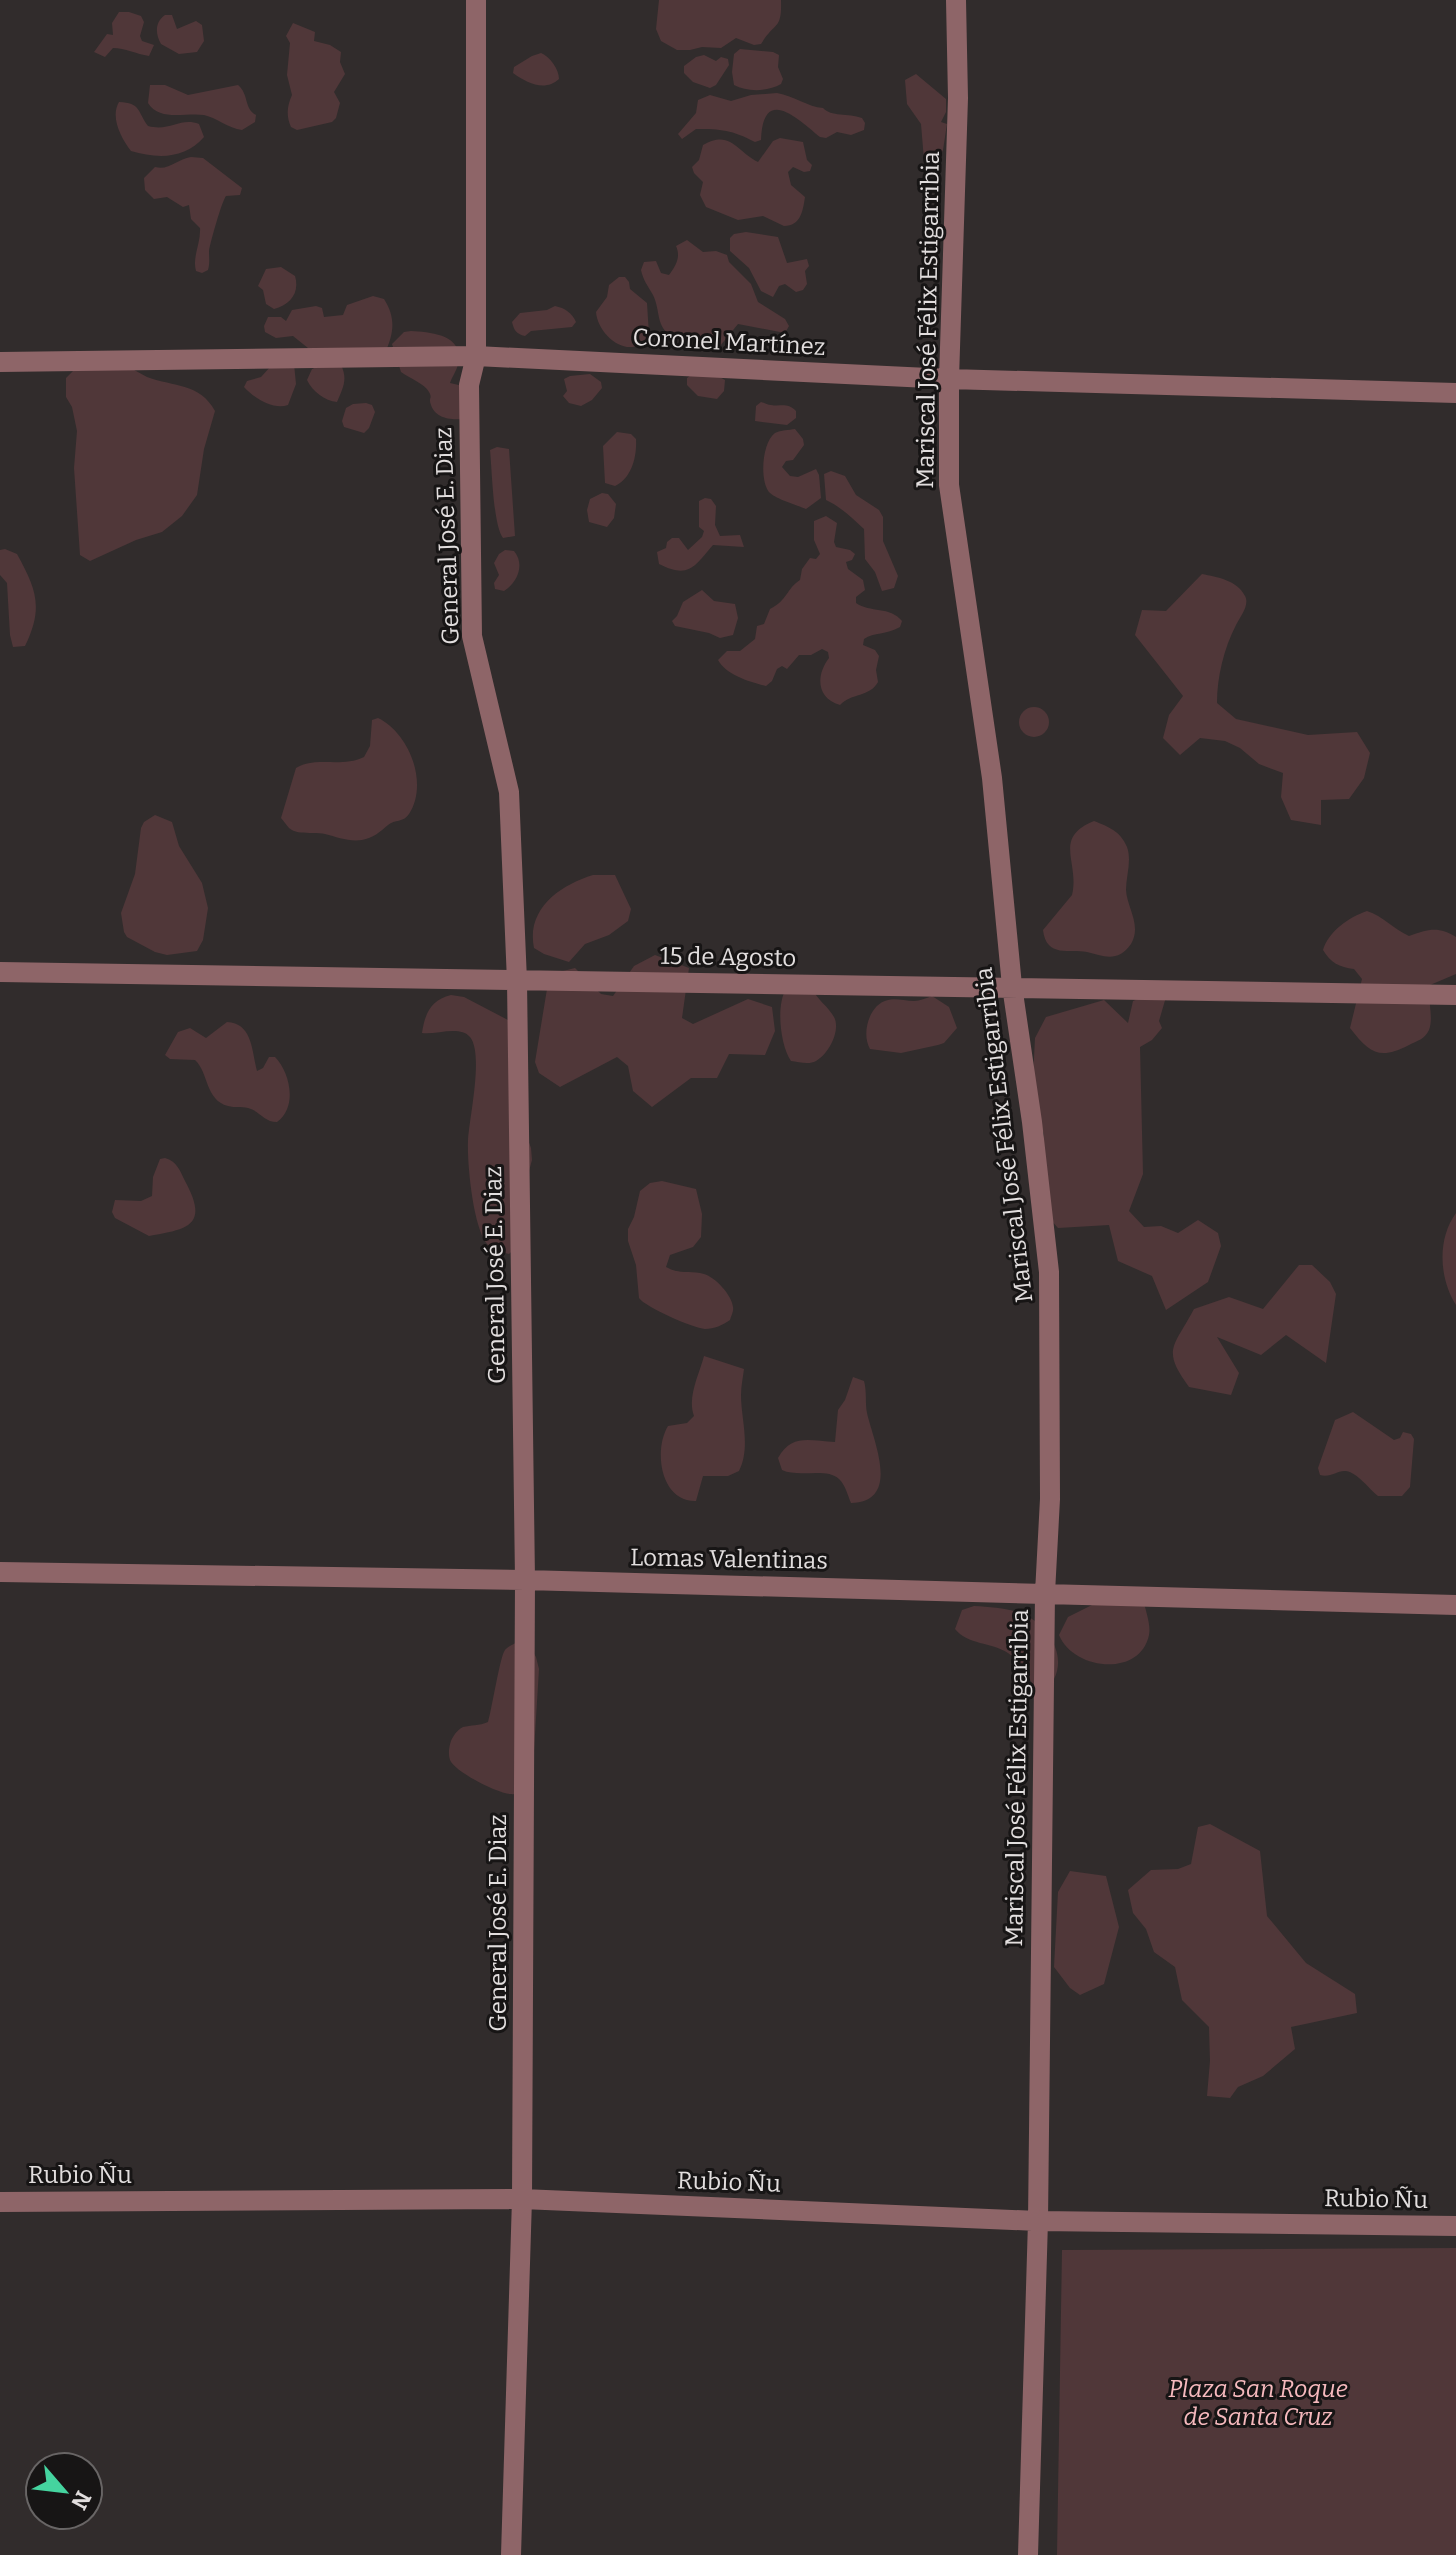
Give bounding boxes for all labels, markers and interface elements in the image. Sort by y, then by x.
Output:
street label: Mariscal José Félix Estigarribia [911,151,945,489]
street label: Coronel Martínez [632,323,826,361]
street label: General José E. Diaz [429,427,465,645]
street label: 15 de Agosto [660,942,796,972]
street label: Mariscal José Félix Estigarribia [970,966,1038,1304]
street label: General José E. Diaz [479,1166,511,1384]
street label: Lomas Valentinas [630,1543,828,1575]
street label: Mariscal José Félix Estigarribia [1000,1609,1034,1947]
street label: General José E. Diaz [484,1814,512,2032]
street label: Rubio Ñu [28,2161,132,2189]
street label: Rubio Ñu [677,2166,781,2198]
street label: Rubio Ñu [1324,2184,1428,2214]
park label: Plaza San Roque de Santa Cruz [1168,2375,1348,2431]
north arrow [24,2451,104,2531]
text: N [65,2486,97,2514]

